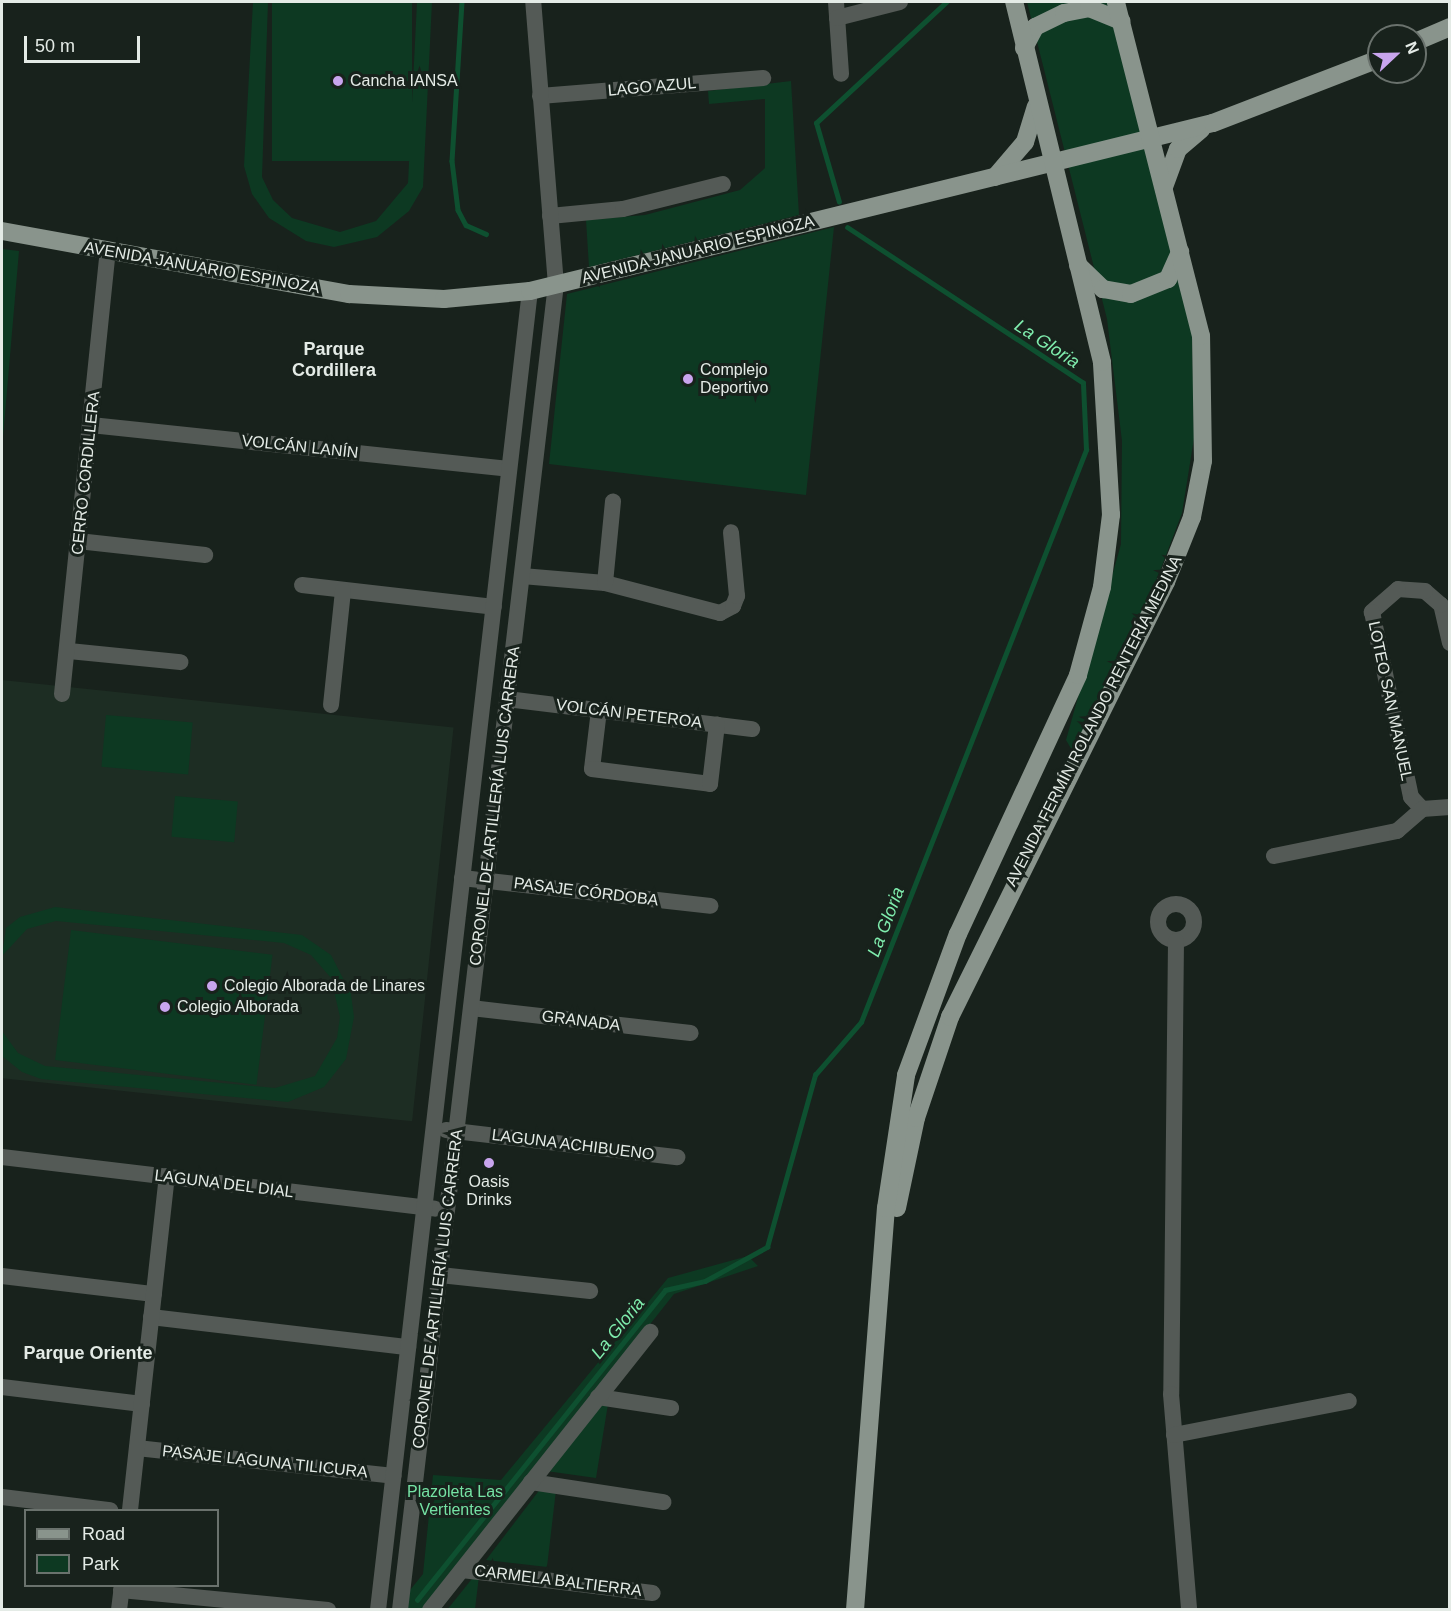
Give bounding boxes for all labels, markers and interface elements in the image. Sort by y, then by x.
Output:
scale bar [27,24,142,62]
north arrow [1367,24,1427,84]
text: 50 m [35,36,75,56]
text: N [1402,39,1422,56]
place label: Cancha IANSA [350,71,458,91]
marker: Cancha IANSA [331,74,345,88]
street label: LAGO AZUL [606,74,698,100]
street label: AVENIDA JANUARIO ESPINOZA [579,212,817,288]
street label: AVENIDA JANUARIO ESPINOZA [82,238,322,298]
water label: La Gloria [1010,315,1084,373]
district label: Parque Cordillera [292,339,376,382]
place label: Complejo Deportivo [700,360,768,398]
marker: Complejo Deportivo [681,372,695,386]
street label: CERRO CORDILLERA [68,390,104,556]
street label: VOLCÁN LANÍN [241,431,359,463]
street label: AVENIDA FERMÍN ROLANDO RENTERÍA MEDINA [1001,552,1187,890]
street label: LOTEO SAN MANUEL [1364,619,1416,783]
street label: CORONEL DE ARTILLERÍA LUIS CARRERA [466,644,524,968]
street label: VOLCÁN PETEROA [555,696,703,732]
street label: PASAJE CÓRDOBA [513,874,659,910]
water label: La Gloria [863,884,909,960]
place label: Colegio Alborada de Linares [224,976,426,996]
marker: Colegio Alborada de Linares [205,979,219,993]
place label: Colegio Alborada [177,997,300,1017]
marker: Colegio Alborada [158,1000,172,1014]
street label: GRANADA [541,1007,621,1035]
street label: LAGUNA ACHIBUENO [490,1125,656,1165]
street label: CORONEL DE ARTILLERÍA LUIS CARRERA [409,1127,467,1451]
marker: Oasis Drinks [482,1156,496,1170]
street label: LAGUNA DEL DIAL [153,1166,295,1202]
place label: Oasis Drinks [466,1172,512,1210]
water label: La Gloria [587,1293,649,1363]
district label: Parque Oriente [23,1342,153,1364]
street label: PASAJE LAGUNA TILICURA [161,1442,369,1482]
park label: Plazoleta Las Vertientes [407,1482,503,1520]
legend [24,1509,219,1587]
text: Road [82,1524,125,1544]
text: Park [82,1554,119,1574]
street label: CARMELA BALTIERRA [473,1561,643,1601]

